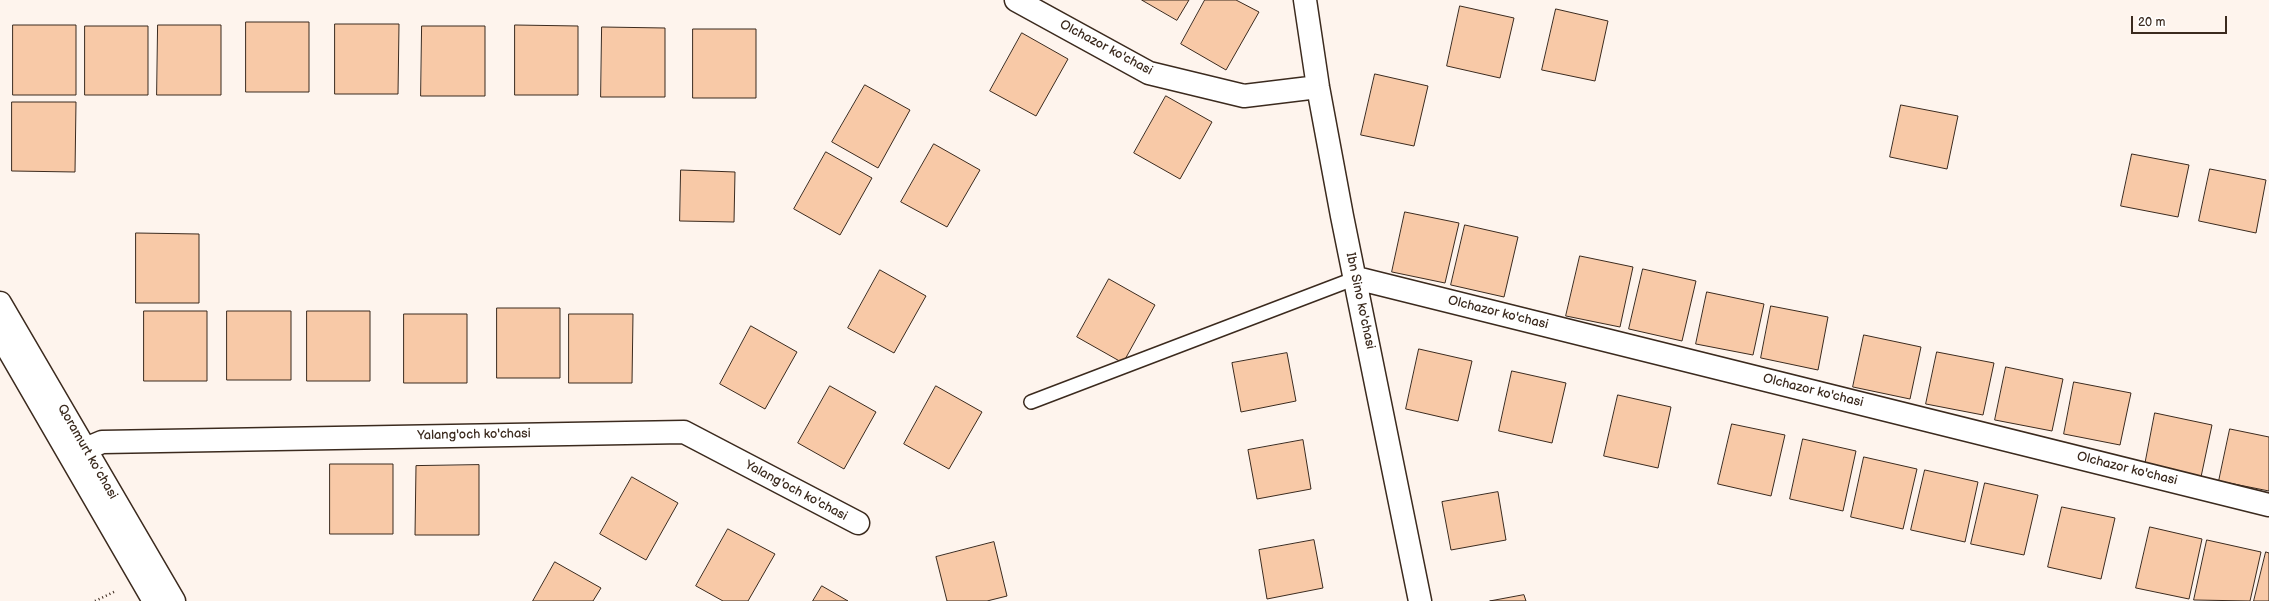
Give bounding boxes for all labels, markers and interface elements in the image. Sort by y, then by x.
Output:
scale bar [2133,8,2229,34]
text: 20 m [2138,15,2165,30]
street label: Olchazor ko'chasi [1057,17,1155,79]
street label: Ibn Sino ko'chasi [1342,251,1378,351]
street label: Olchazor ko'chasi [1446,293,1550,333]
street label: Olchazor ko'chasi [1761,371,1865,411]
street label: Qoramurt koʻchasi [54,402,120,502]
street label: Yalang'och ko'chasi [417,426,531,444]
street label: Olchazor ko'chasi [2075,449,2179,489]
street label: Yalang'och ko'chasi [742,457,850,525]

